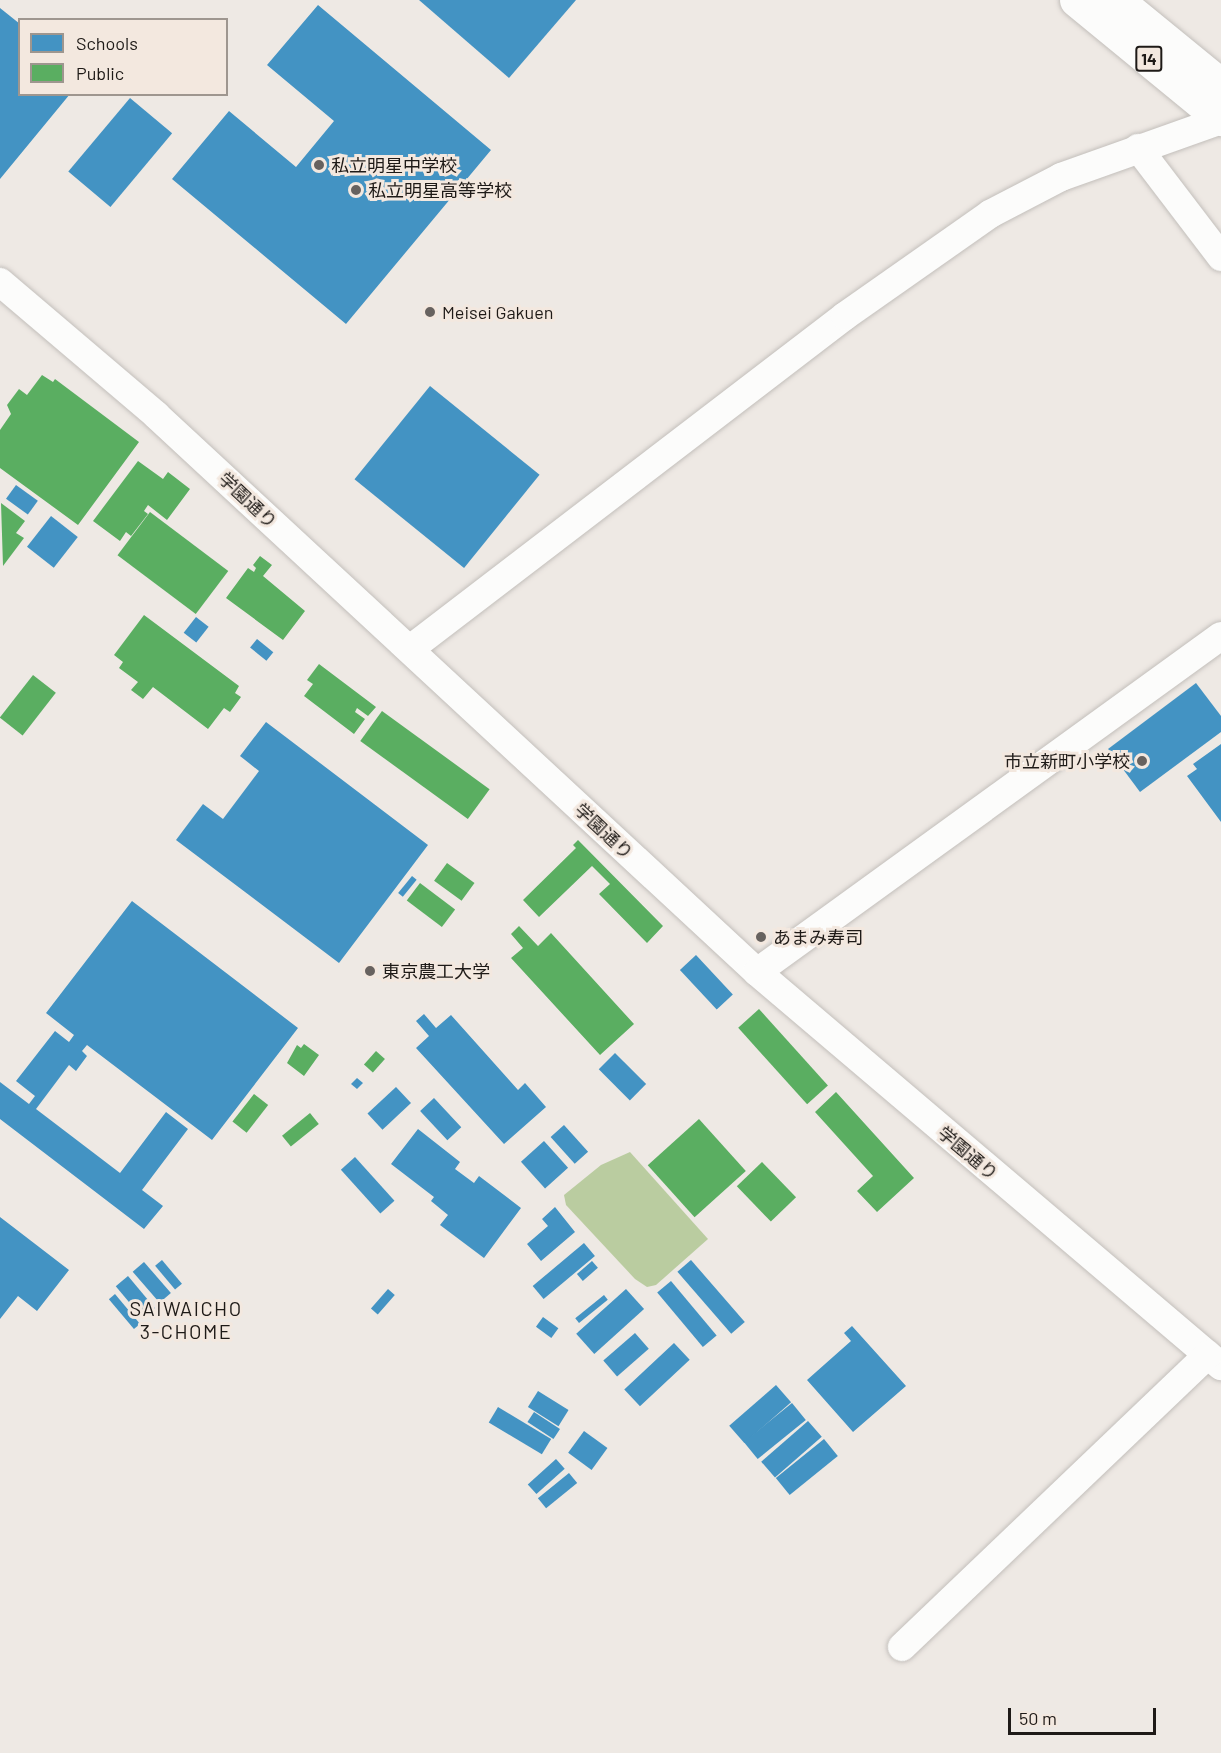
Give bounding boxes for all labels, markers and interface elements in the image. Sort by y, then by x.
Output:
legend [18,18,228,96]
text: Schools [76,32,138,54]
road number: 14 [1134,46,1164,72]
text: Public [76,62,124,84]
place label: 私立明星中学校 [331,154,457,176]
marker: 私立明星中学校 [312,158,326,172]
place label: 私立明星高等学校 [368,179,512,201]
marker: 私立明星高等学校 [349,183,363,197]
place label: Meisei Gakuen [442,301,554,323]
marker: Meisei Gakuen [423,305,437,319]
street label: 学園通り [214,468,282,532]
place label: 市立新町小学校 [1004,750,1130,772]
marker: 市立新町小学校 [1135,754,1149,768]
street label: 学園通り [570,799,638,863]
place label: あまみ寿司 [773,926,863,948]
marker: あまみ寿司 [754,930,768,944]
place label: 東京農工大学 [382,960,490,982]
marker: 東京農工大学 [363,964,377,978]
street label: 学園通り [933,1122,1003,1184]
district label: SAIWAICHO 3-CHOME [129,1297,243,1344]
scale bar [1011,1696,1160,1734]
text: 50 m [1019,1707,1057,1729]

